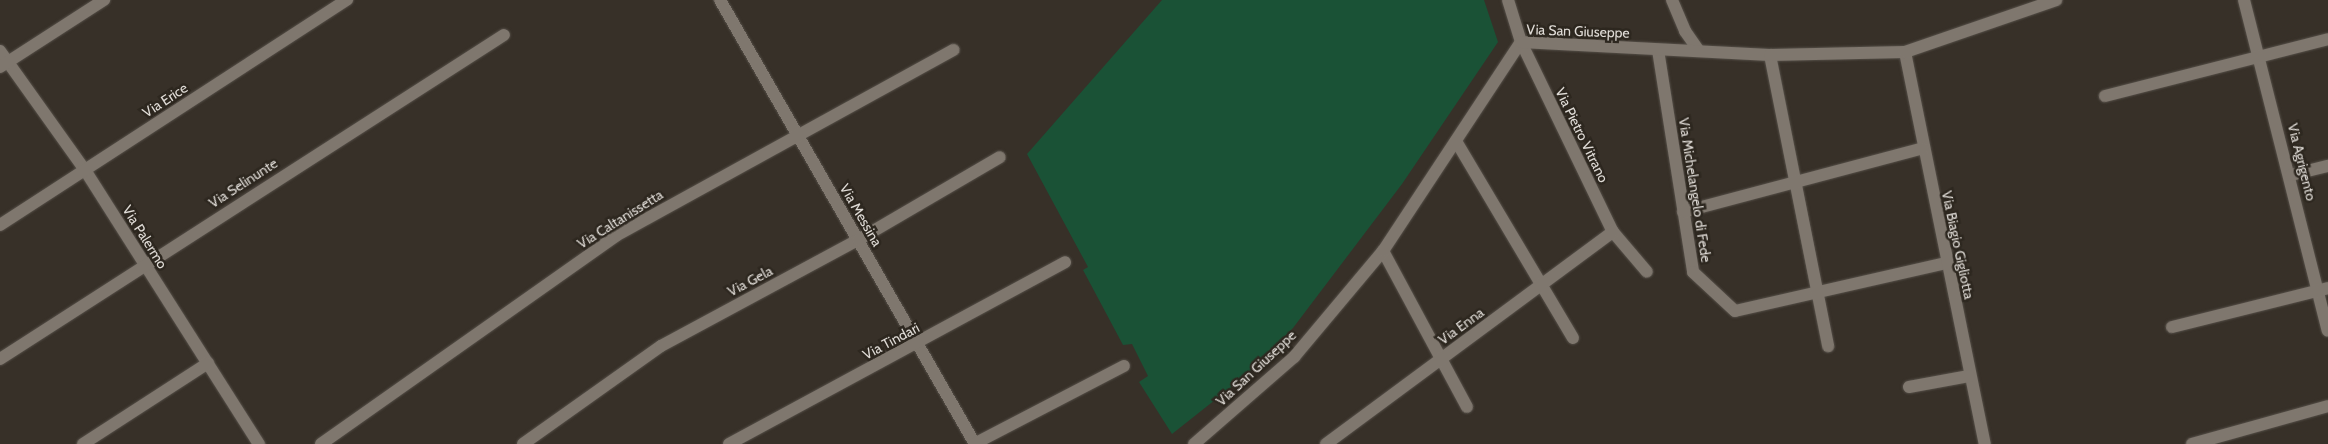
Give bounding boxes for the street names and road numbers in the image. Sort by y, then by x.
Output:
street label: Via San Giuseppe [1526,21,1630,41]
street label: Via Erice [139,79,191,121]
street label: Via Pietro Vitrano [1552,85,1612,185]
street label: Via Michelangelo di Fede [1675,117,1715,263]
street label: Via Agrigento [2284,122,2320,202]
street label: Via Selinunte [206,155,280,211]
street label: Via Messina [836,181,886,249]
street label: Via Caltanissetta [574,186,666,252]
street label: Via Biagio Gigliotta [1938,189,1978,301]
street label: Via Palermo [119,202,171,272]
street label: Via Gela [725,262,775,300]
street label: Via Enna [1435,304,1487,348]
street label: Via Tindari [860,319,922,363]
street label: Via San Giuseppe [1213,327,1299,409]

